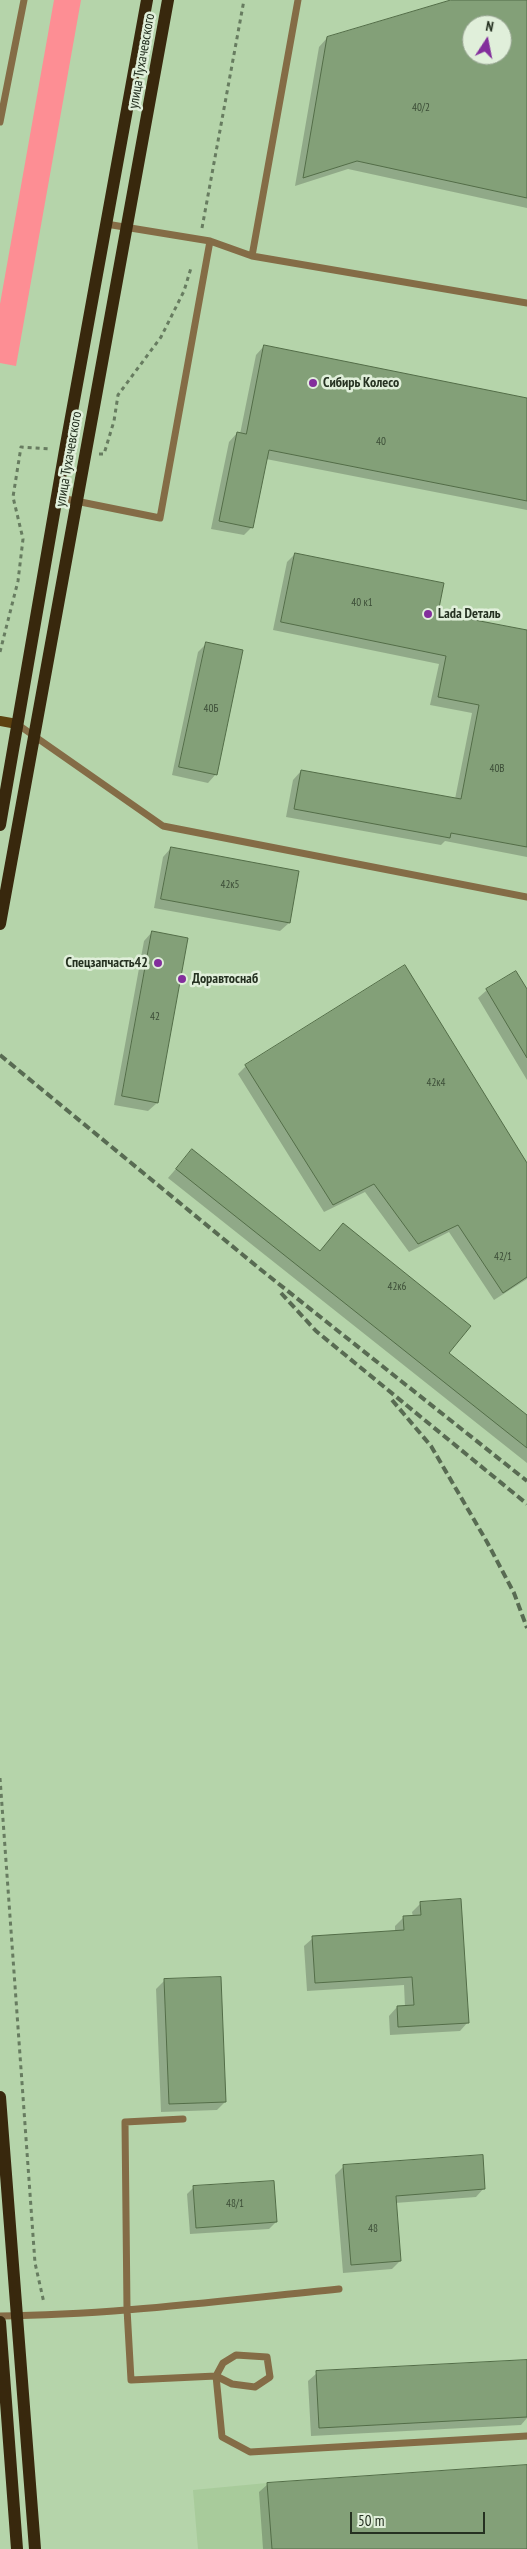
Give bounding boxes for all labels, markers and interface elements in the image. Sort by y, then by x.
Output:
street label: улица Тухачевского [125,12,159,110]
north arrow [462,15,512,65]
text: N [484,17,495,36]
house number: 40/2 [412,101,430,115]
place label: Сибирь Колесо [323,375,399,391]
marker: Сибирь Колесо [307,377,319,389]
street label: улица Тухачевского [52,410,86,508]
house number: 40 [376,435,386,449]
house number: 40 к1 [351,596,373,610]
place label: Lada Dеталь [438,606,501,622]
marker: Lada Dеталь [422,608,434,620]
house number: 40Б [204,702,218,716]
house number: 40В [489,762,505,776]
house number: 42к5 [220,878,240,892]
place label: Спецзапчасть42 [66,955,148,971]
marker: Спецзапчасть42 [152,957,164,969]
place label: Доравтоснаб [192,971,258,987]
marker: Доравтоснаб [176,973,188,985]
house number: 42 [150,1010,160,1024]
house number: 42к4 [426,1076,446,1090]
house number: 42/1 [494,1250,512,1264]
house number: 42к6 [387,1280,407,1294]
house number: 48/1 [226,2197,244,2211]
house number: 48 [368,2222,378,2236]
scale bar [352,2502,487,2534]
text: 50 m [358,2511,384,2530]

